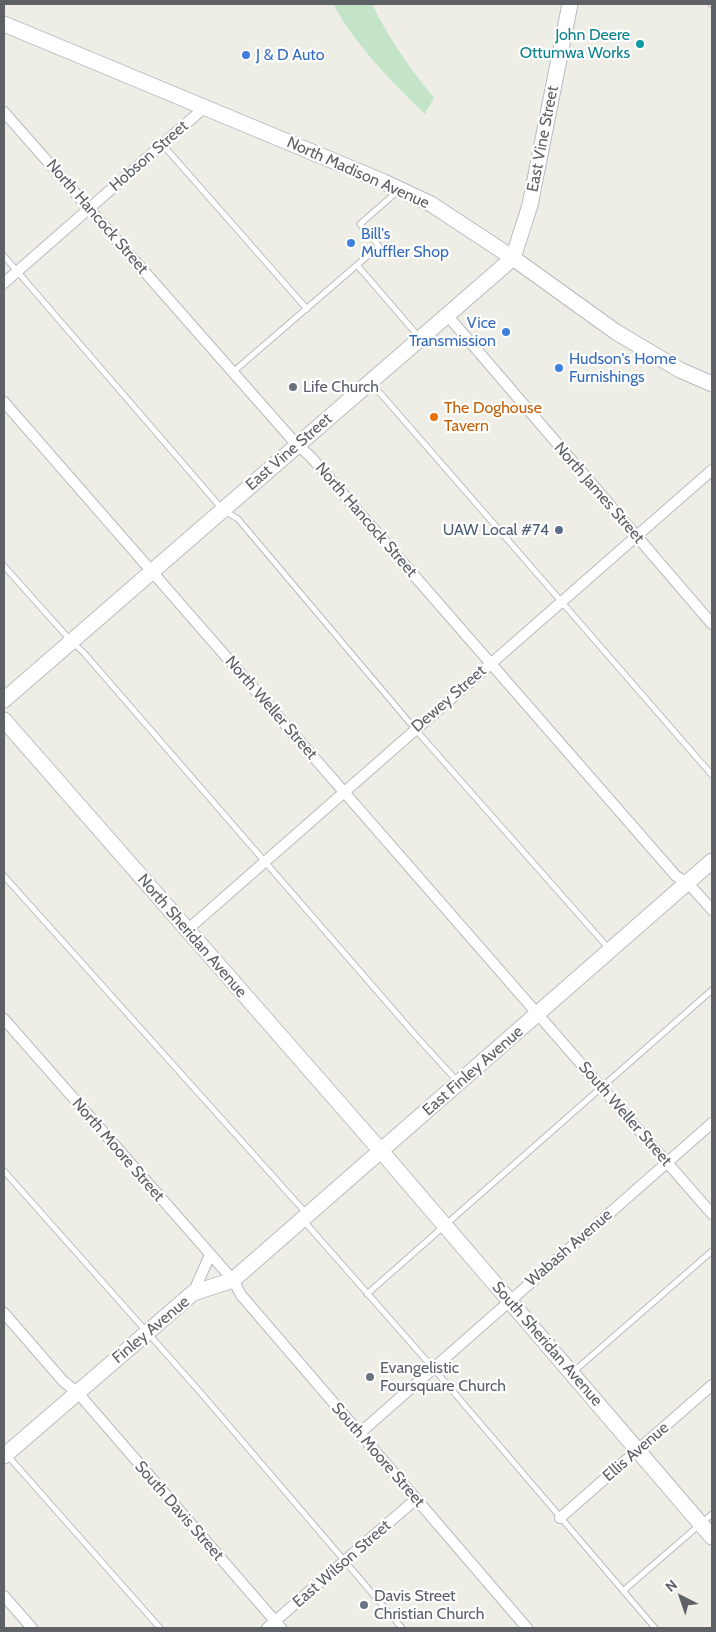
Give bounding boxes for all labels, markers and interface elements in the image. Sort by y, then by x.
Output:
place label: John Deere Ottumwa Works [520,25,630,63]
marker: John Deere Ottumwa Works [634,38,646,50]
place label: J & D Auto [256,45,324,65]
marker: J & D Auto [240,49,252,61]
street label: East Vine Street [523,84,563,194]
street label: Hobson Street [106,117,192,195]
street label: North Madison Avenue [284,133,432,213]
street label: North Hancock Street [42,156,152,278]
place label: Bill's Muffler Shop [361,224,449,262]
marker: Bill's Muffler Shop [345,237,357,249]
place label: Vice Transmission [409,313,496,351]
marker: Vice Transmission [500,326,512,338]
place label: Hudson's Home Furnishings [569,349,676,387]
marker: Hudson's Home Furnishings [553,362,565,374]
place label: Life Church [303,377,379,397]
marker: Life Church [287,381,299,393]
place label: The Doghouse Tavern [444,398,542,436]
street label: East Vine Street [242,409,336,495]
marker: The Doghouse Tavern [428,411,440,423]
street label: North James Street [550,439,648,547]
street label: North Hancock Street [311,459,421,581]
place label: UAW Local #74 [443,520,549,540]
marker: UAW Local #74 [553,524,565,536]
street label: North Weller Street [221,652,321,764]
street label: Dewey Street [408,662,490,736]
street label: North Sheridan Avenue [133,870,251,1002]
street label: East Finley Avenue [419,1022,527,1120]
street label: South Weller Street [574,1058,676,1170]
street label: North Moore Street [68,1094,168,1206]
street label: Wabash Avenue [522,1205,616,1291]
street label: South Sheridan Avenue [488,1278,606,1410]
street label: Finley Avenue [109,1292,193,1368]
place label: Evangelistic Foursquare Church [380,1358,506,1396]
marker: Evangelistic Foursquare Church [364,1371,376,1383]
street label: South Moore Street [327,1399,429,1511]
street label: Ellis Avenue [599,1418,673,1486]
street label: South Davis Street [131,1457,227,1565]
street label: East Wilson Street [289,1516,395,1612]
north arrow [656,1572,706,1622]
text: N [662,1576,681,1596]
place label: Davis Street Christian Church [374,1586,484,1624]
marker: Davis Street Christian Church [358,1599,370,1611]

